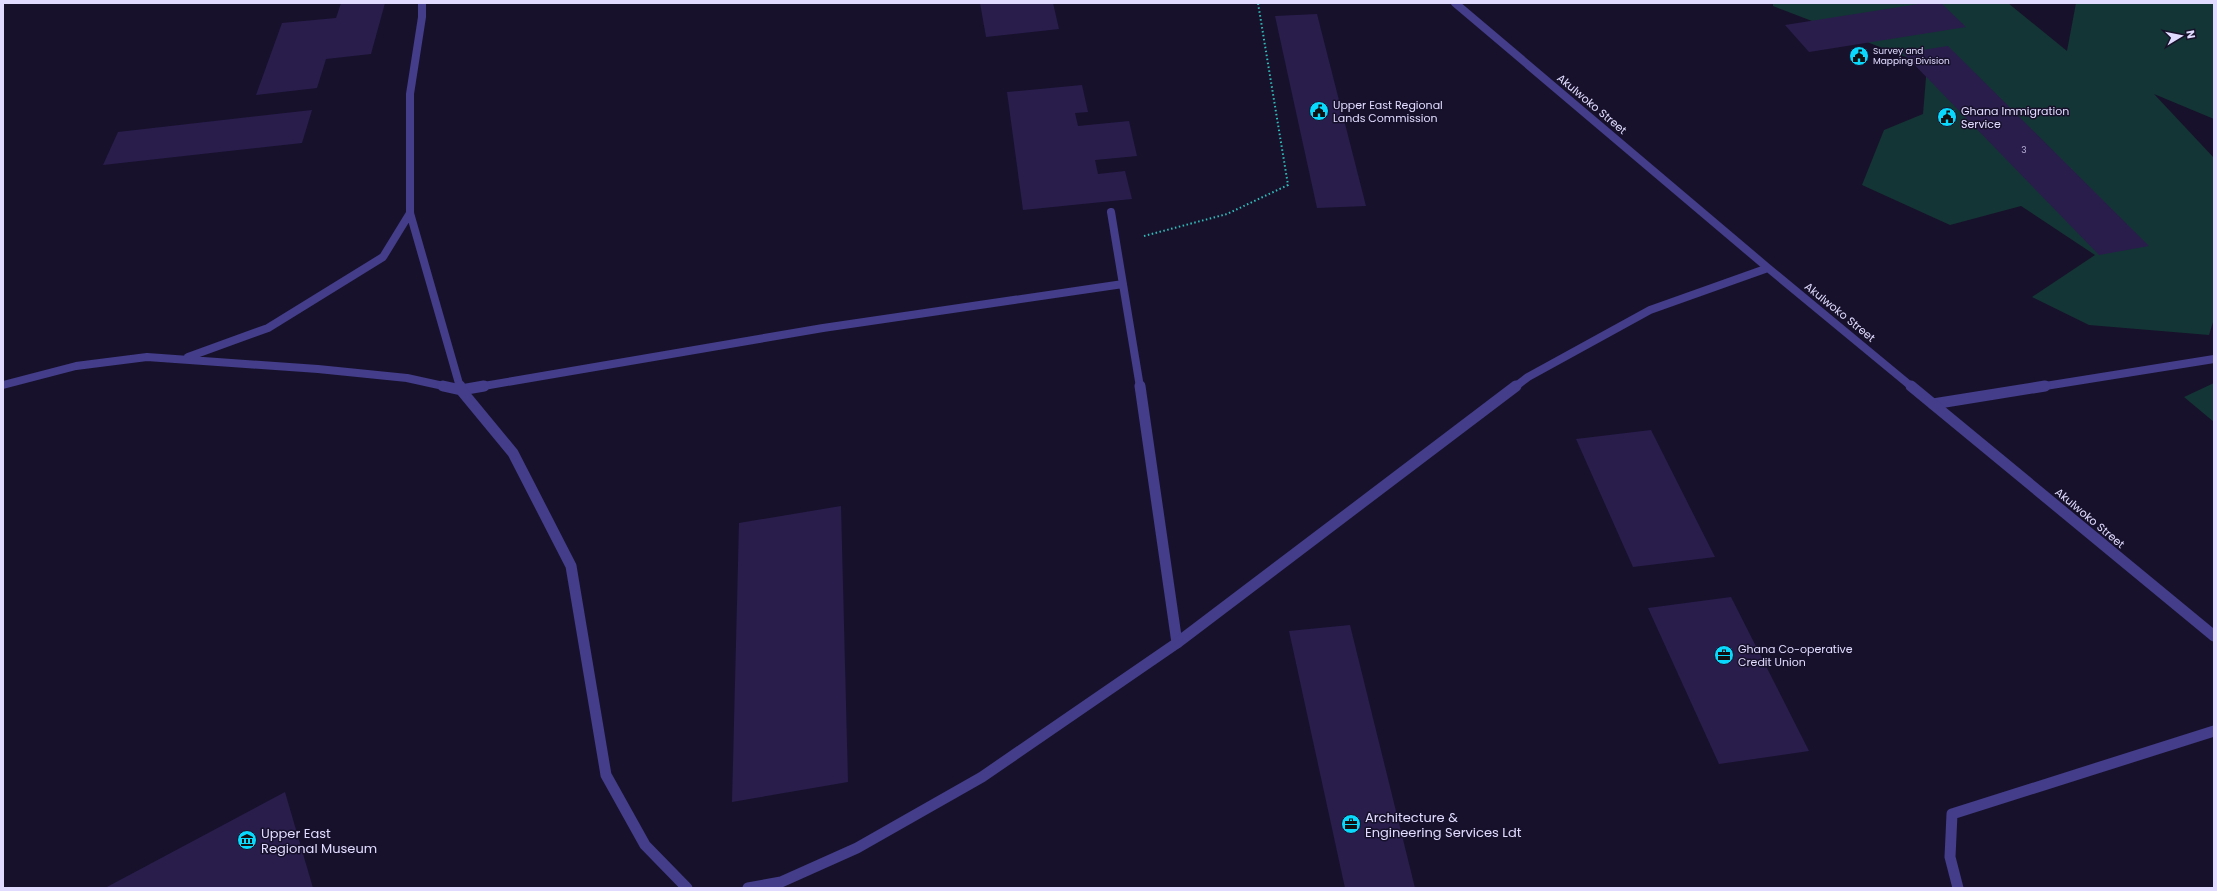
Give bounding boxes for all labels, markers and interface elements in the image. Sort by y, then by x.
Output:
north arrow [2161,16,2201,56]
text: N [2182,29,2199,40]
public building icon: Survey and Mapping Division [1848,45,1870,67]
place label: Survey and Mapping Division [1873,45,1950,67]
street label: Akulwoko Street [1554,70,1630,138]
place label: Upper East Regional Lands Commission [1333,97,1443,126]
public building icon: Upper East Regional Lands Commission [1308,100,1330,122]
place label: Ghana Immigration Service [1961,103,2069,132]
public building icon: Ghana Immigration Service [1936,106,1958,128]
house number: 3 [2021,144,2027,156]
street label: Akulwoko Street [1801,278,1879,346]
street label: Akulwoko Street [2052,484,2128,552]
place label: Ghana Co-operative Credit Union [1738,641,1853,670]
office icon: Ghana Co-operative Credit Union [1713,644,1735,666]
place label: Architecture & Engineering Services Ldt [1365,808,1522,842]
office icon: Architecture & Engineering Services Ldt [1340,813,1362,835]
place label: Upper East Regional Museum [261,824,377,858]
museum icon: Upper East Regional Museum [236,829,258,851]

